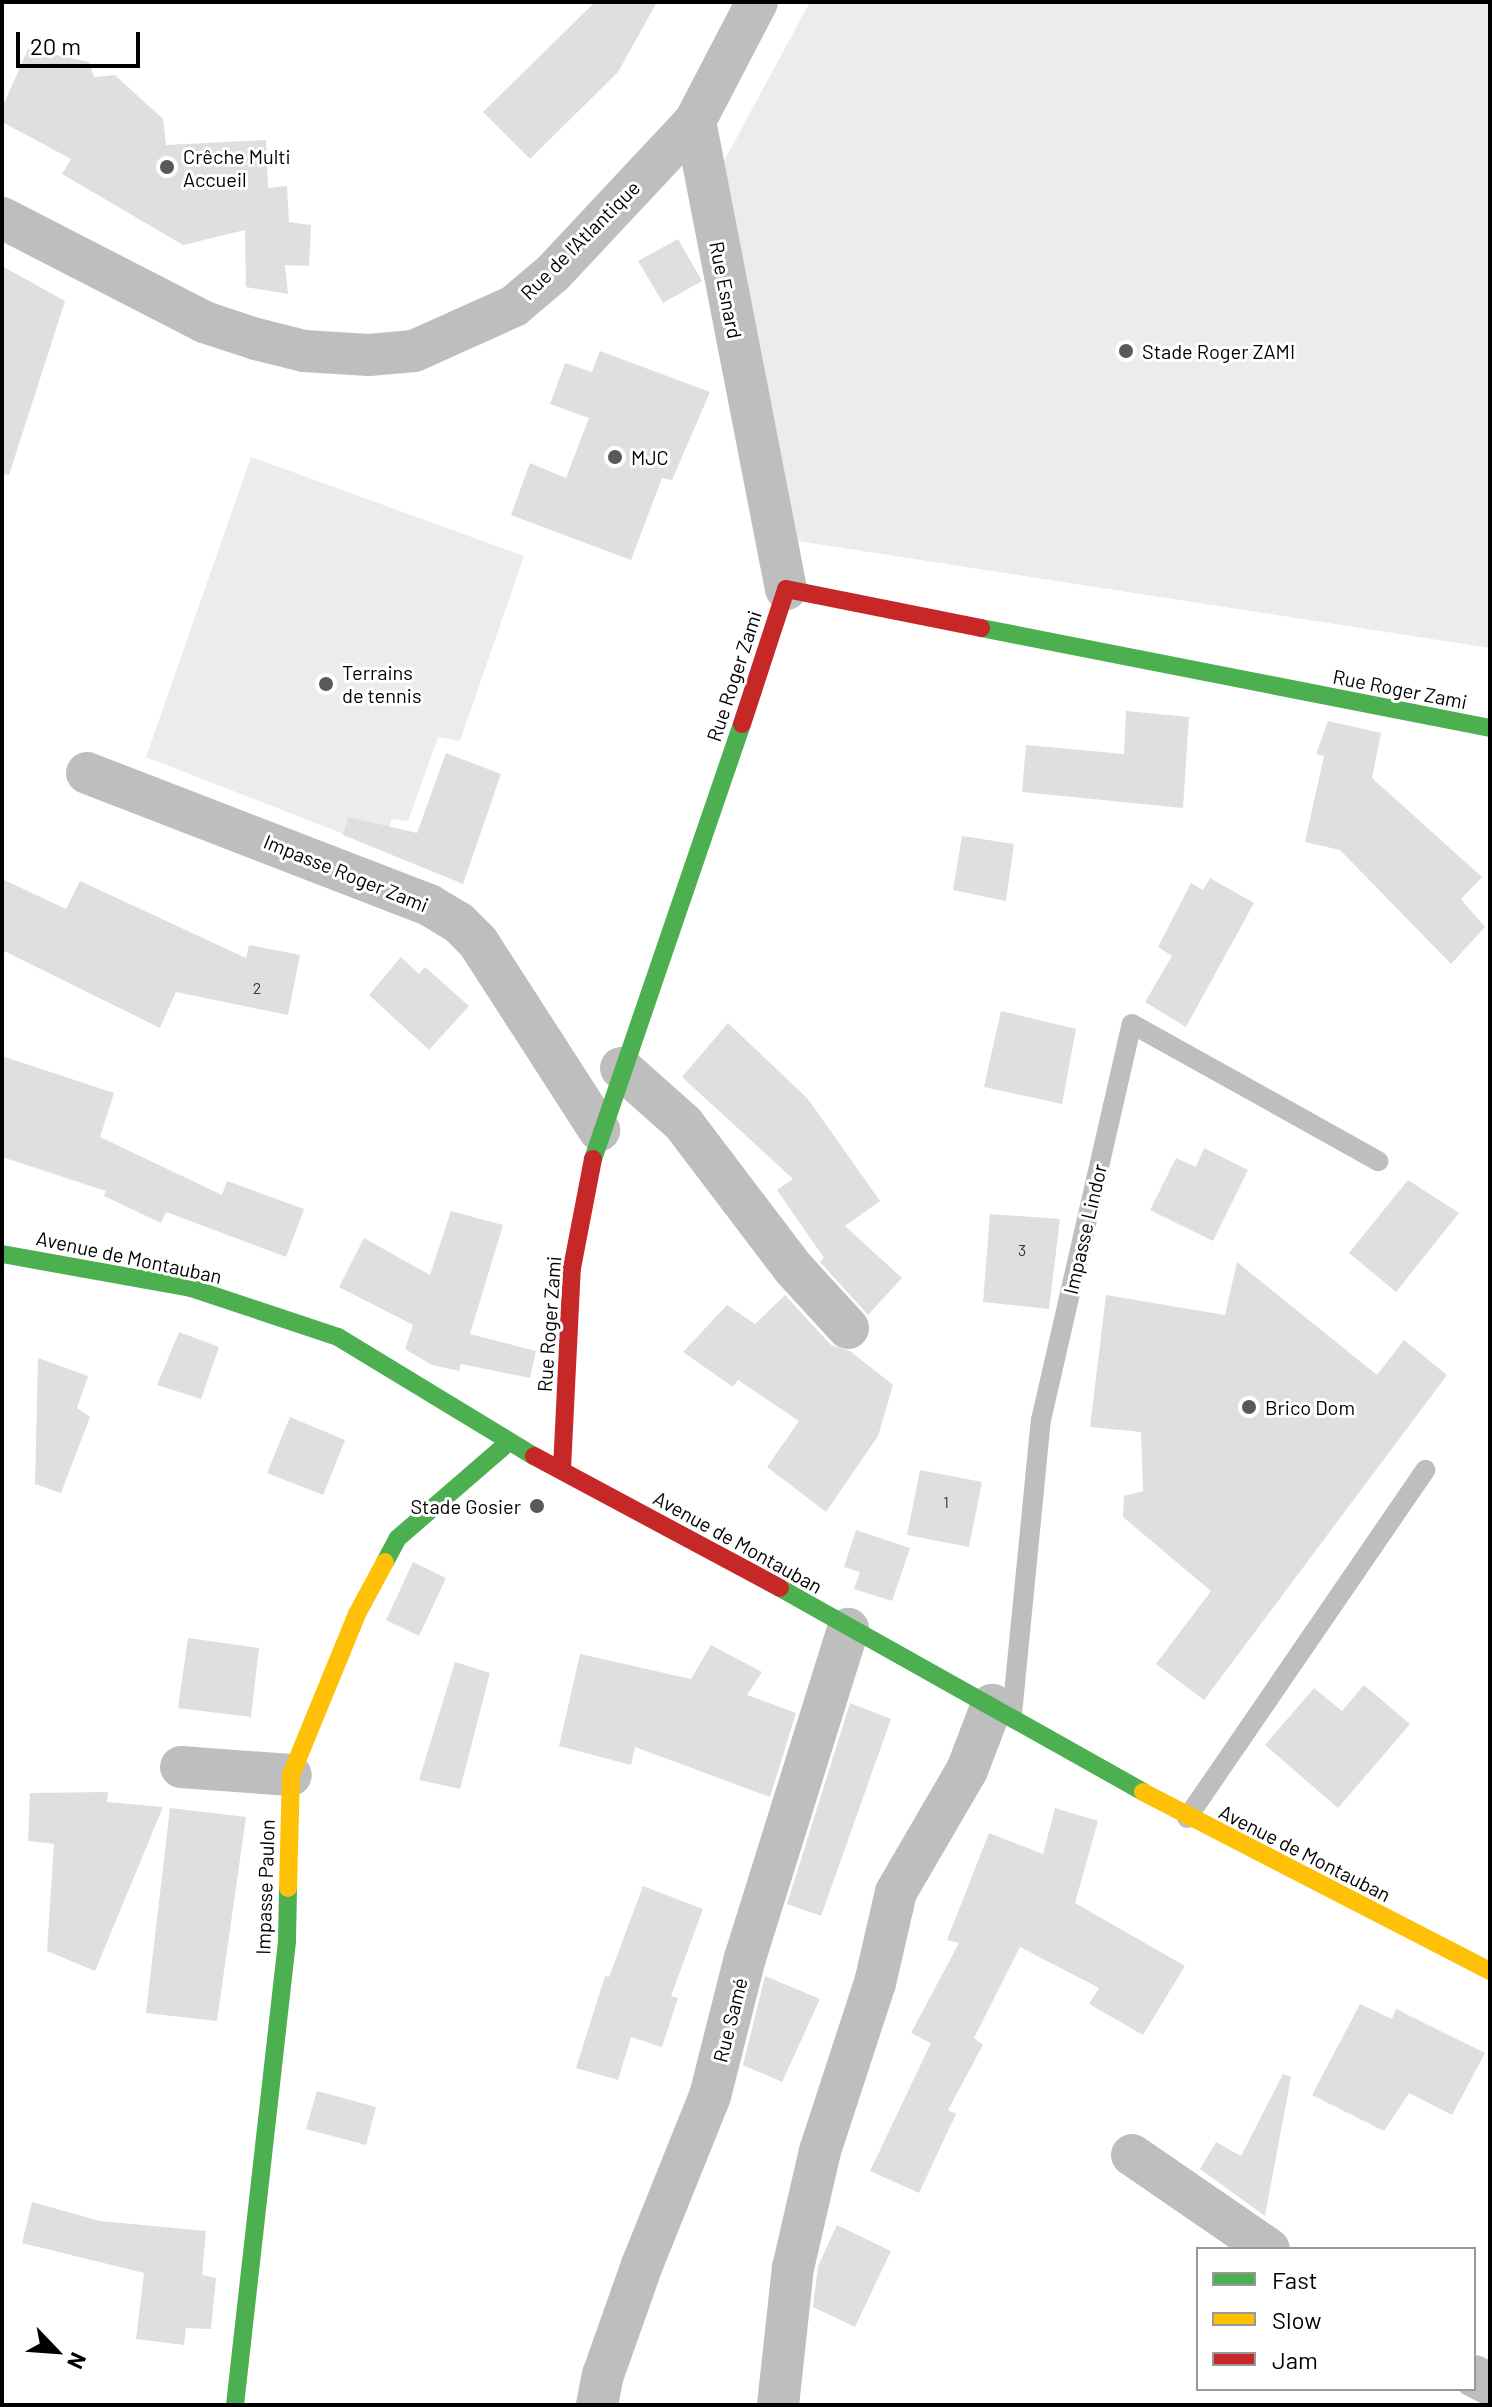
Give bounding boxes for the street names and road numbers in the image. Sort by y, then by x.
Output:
street label: Rue de l'Atlantique [515,175,645,305]
street label: Rue Esnard [705,239,747,341]
street label: Rue Roger Zami [702,608,766,744]
street label: Rue Roger Zami [1331,664,1469,714]
street label: Impasse Roger Zami [260,829,432,917]
street label: Impasse Lindor [1058,1162,1112,1296]
street label: Avenue de Montauban [34,1226,224,1288]
street label: Rue Roger Zami [532,1255,566,1393]
street label: Avenue de Montauban [649,1486,827,1598]
street label: Avenue de Montauban [1215,1799,1395,1907]
street label: Impasse Paulon [251,1819,279,1955]
street label: Rue Samé [708,1975,752,2065]

